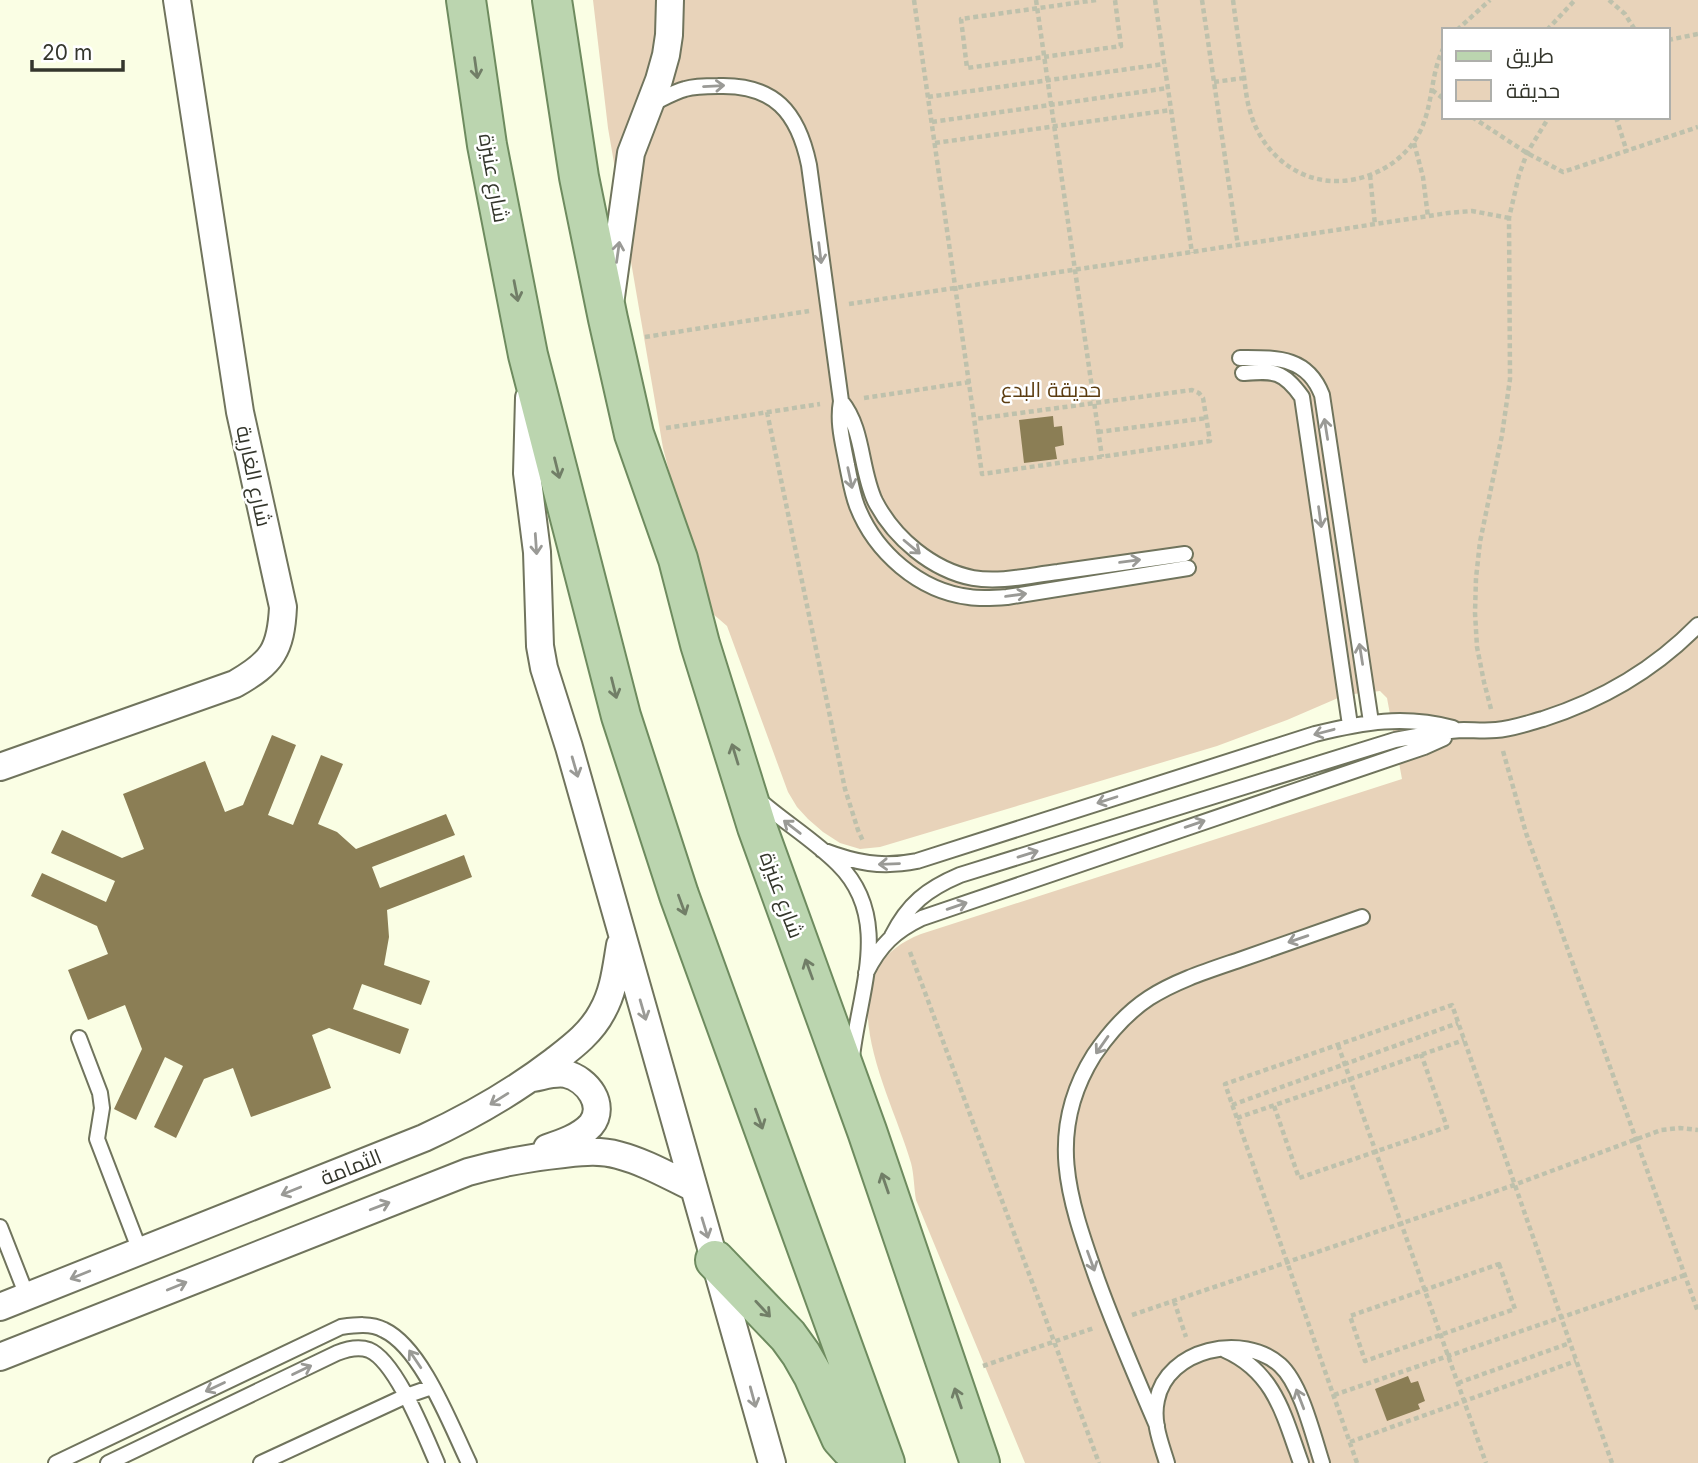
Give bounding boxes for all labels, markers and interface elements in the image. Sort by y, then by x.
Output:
scale bar [32,28,122,72]
legend [1442,28,1670,119]
text: 20 m [42,40,92,65]
text: طريق [1506,43,1554,69]
one-way arrow [470,56,483,78]
text: حديقة [1506,78,1560,103]
one-way arrow [702,80,725,93]
street label: شارع عنيزة [472,132,514,225]
one-way arrow [611,241,624,264]
one-way arrow [814,241,827,264]
one-way arrow [509,279,523,302]
park label: حديقة البدع [1001,377,1101,404]
one-way arrow [1320,418,1333,441]
street label: شارع الغارية [229,423,277,529]
one-way arrow [551,456,564,479]
one-way arrow [843,466,857,489]
one-way arrow [1313,505,1326,527]
one-way arrow [530,533,543,555]
one-way arrow [903,539,921,554]
one-way arrow [1119,555,1141,568]
one-way arrow [1004,589,1027,602]
one-way arrow [1354,643,1367,666]
one-way arrow [608,677,621,699]
one-way arrow [1313,726,1336,739]
one-way arrow [727,743,740,765]
one-way arrow [569,756,582,778]
one-way arrow [1096,794,1118,807]
one-way arrow [1184,817,1206,829]
one-way arrow [783,819,801,835]
one-way arrow [1017,846,1039,859]
street label: شارع عنيزة [753,848,809,942]
one-way arrow [878,857,901,870]
one-way arrow [677,894,690,916]
one-way arrow [946,899,968,911]
one-way arrow [1287,934,1309,946]
one-way arrow [801,958,814,980]
one-way arrow [637,998,650,1020]
one-way arrow [1095,1035,1109,1054]
one-way arrow [490,1093,510,1107]
one-way arrow [754,1108,767,1130]
street label: الثمامة [317,1143,385,1191]
one-way arrow [878,1172,891,1194]
one-way arrow [281,1185,303,1198]
one-way arrow [369,1198,391,1211]
one-way arrow [700,1217,713,1239]
one-way arrow [1085,1250,1098,1272]
one-way arrow [70,1269,91,1282]
one-way arrow [166,1279,187,1292]
one-way arrow [754,1300,771,1317]
one-way arrow [407,1350,421,1370]
one-way arrow [291,1362,312,1376]
one-way arrow [205,1381,226,1395]
one-way arrow [747,1385,760,1408]
one-way arrow [951,1388,964,1410]
one-way arrow [1292,1388,1305,1410]

